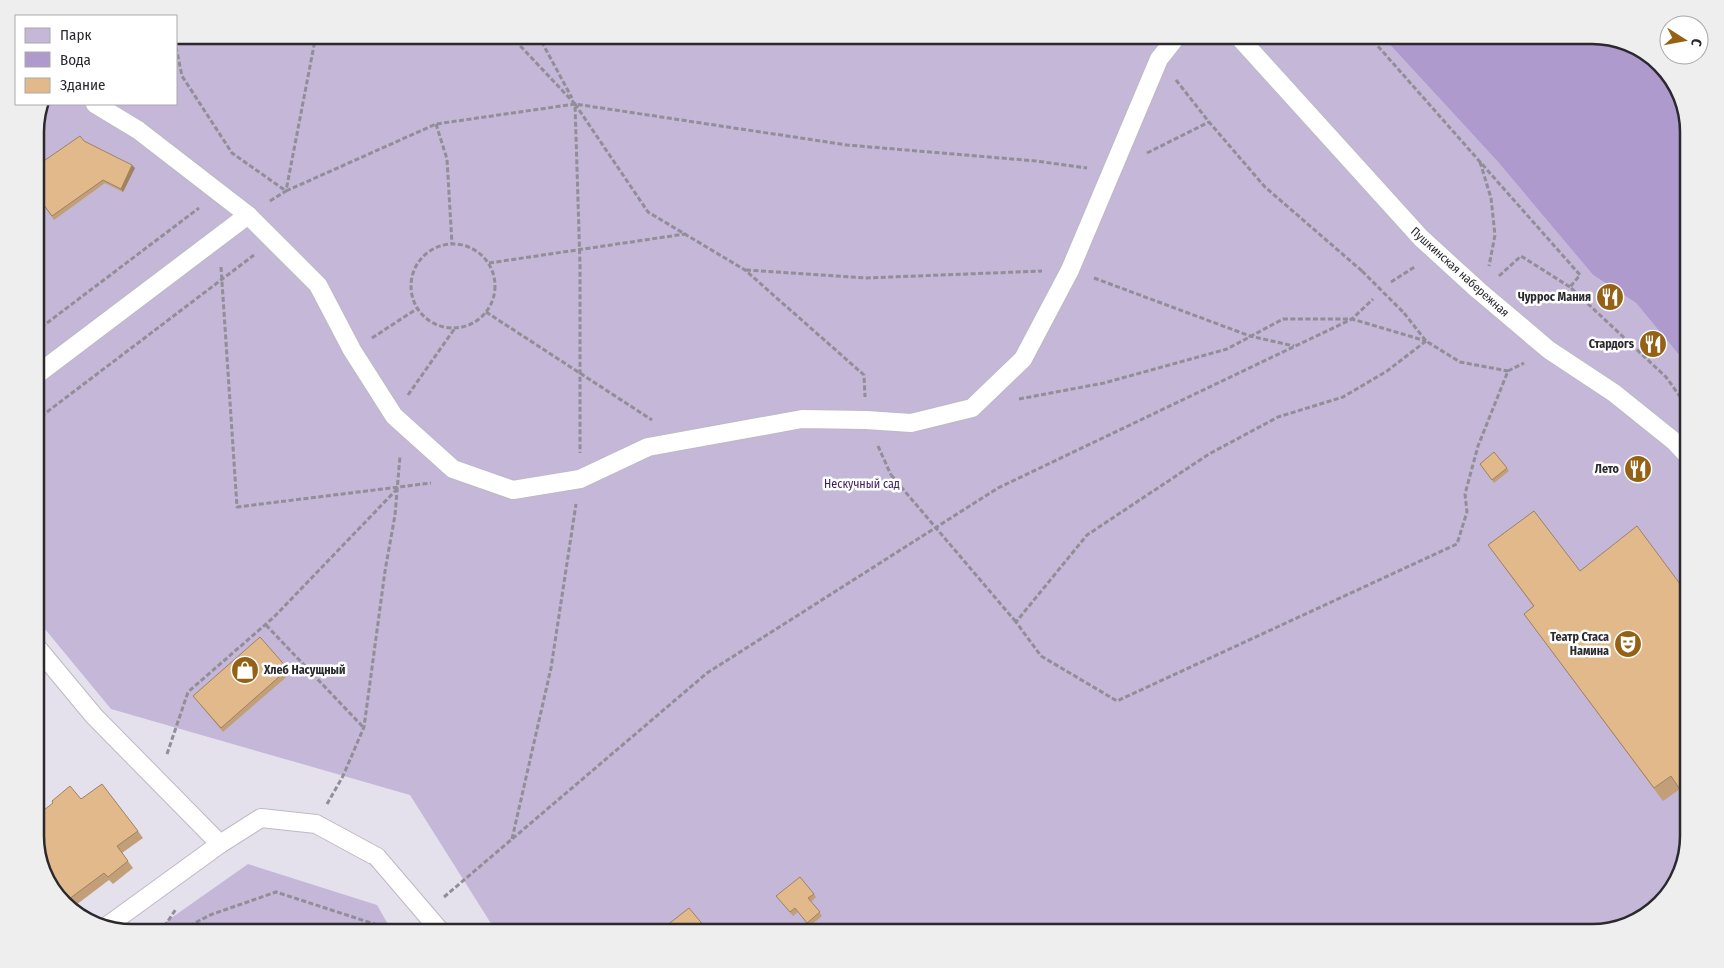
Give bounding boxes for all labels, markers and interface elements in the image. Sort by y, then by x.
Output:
legend [15,15,178,105]
north arrow [1659,15,1709,65]
text: Парк [60,26,91,44]
text: С [1687,37,1705,48]
text: Вода [60,51,91,69]
text: Здание [60,76,106,94]
street label: Пушкинская набережная [1408,224,1512,320]
restaurant icon: Чуррос Мания [1595,282,1625,312]
place label: Чуррос Мания [1518,290,1591,304]
restaurant icon: Стардогs [1638,329,1668,359]
place label: Стардогs [1589,337,1635,351]
restaurant icon: Лето [1623,454,1653,484]
place label: Лето [1595,462,1620,476]
park label: Нескучный сад [824,477,900,491]
theatre icon: Театр Стаса Намина [1613,629,1643,659]
place label: Театр Стаса Намина [1550,630,1609,658]
shop icon: Хлеб Насущный [230,655,260,685]
place label: Хлеб Насущный [263,663,345,677]

